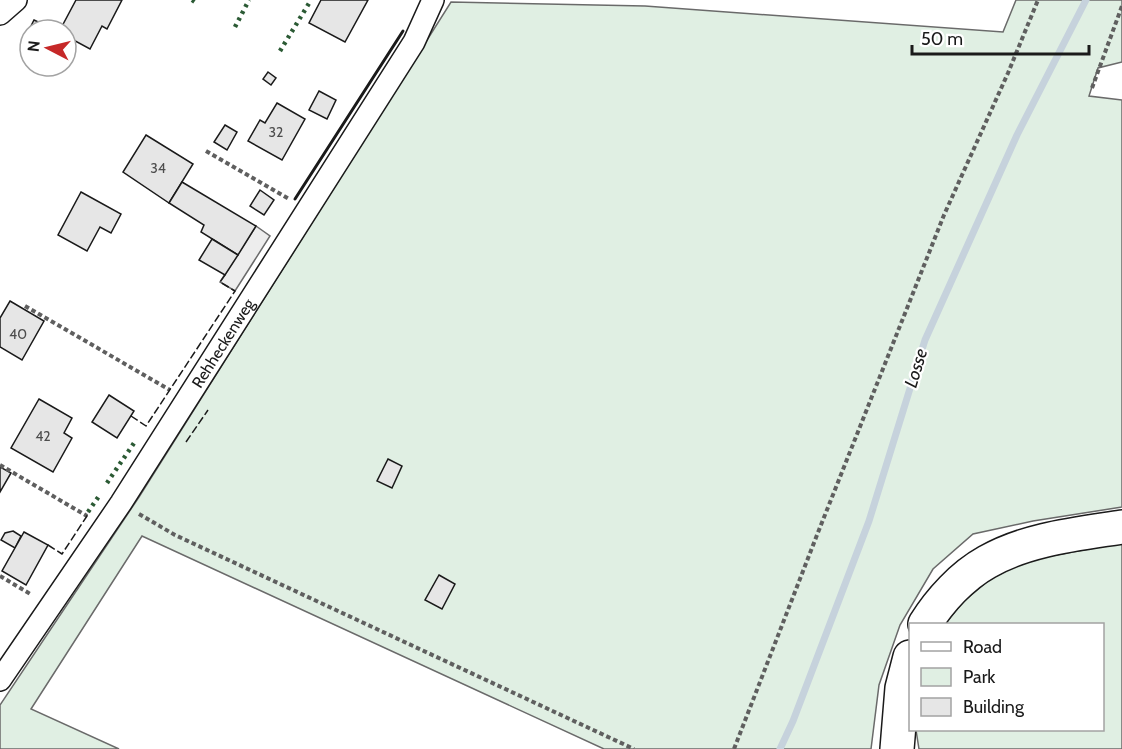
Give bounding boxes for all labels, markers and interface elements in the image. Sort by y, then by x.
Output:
north arrow [18,18,78,78]
scale bar [912,18,1089,56]
text: 50 m [921,28,963,50]
text: N [23,39,44,53]
house number: 32 [269,123,283,141]
house number: 34 [150,159,166,177]
street label: Rehheckenweg [188,294,259,391]
house number: 40 [9,325,27,343]
water label: Losse [900,346,932,390]
house number: 42 [35,427,51,445]
legend [909,623,1104,731]
text: Road [963,636,1002,658]
text: Park [963,666,996,688]
text: Building [963,696,1025,718]

